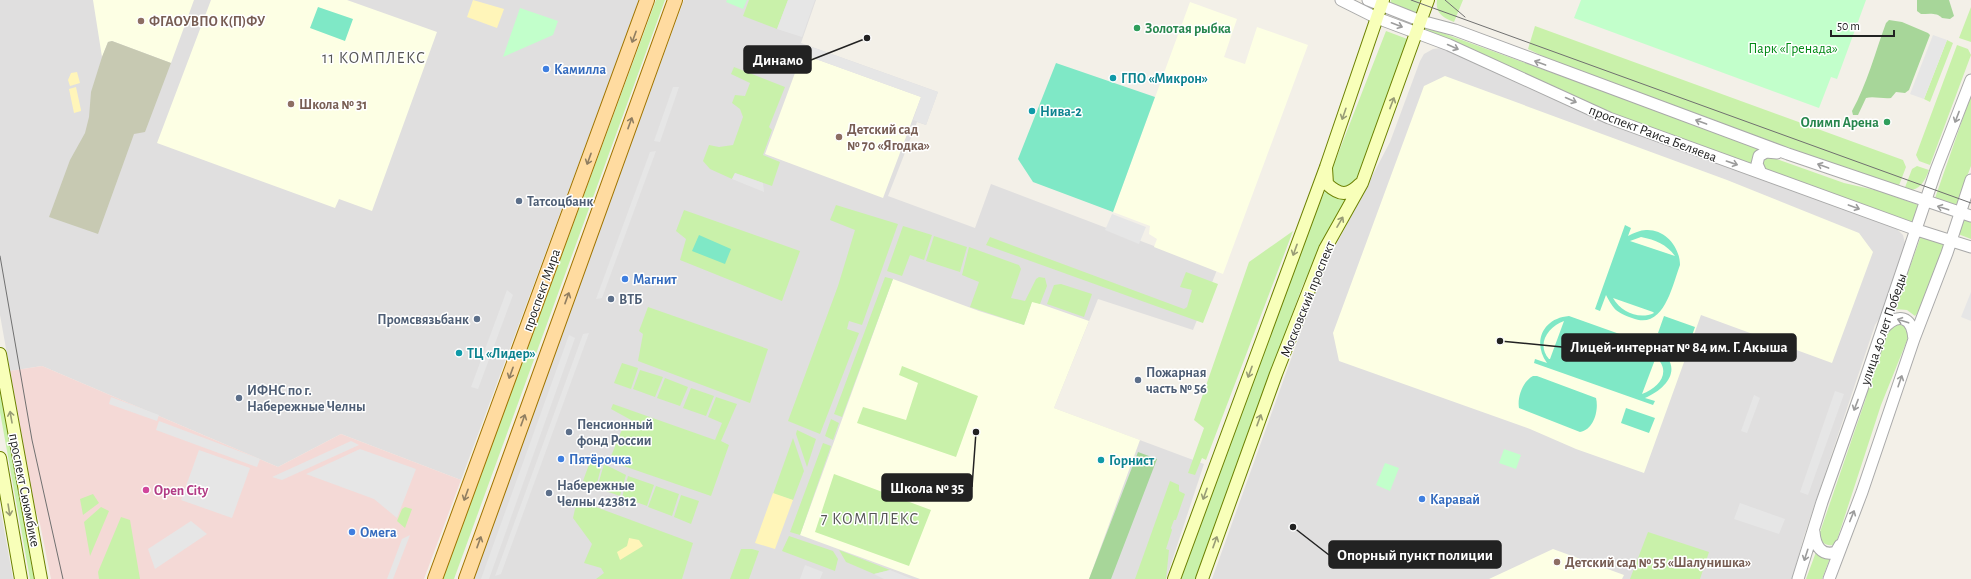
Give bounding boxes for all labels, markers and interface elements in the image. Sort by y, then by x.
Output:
scale bar [1831,12,1894,38]
place label: ФГАОУВПО К(П)ФУ [149,15,266,29]
marker: ФГАОУВПО К(П)ФУ [136,16,146,26]
text: 50 m [1837,20,1860,32]
place label: Золотая рыбка [1145,22,1231,36]
one-way arrow [1390,22,1402,30]
marker: Золотая рыбка [1132,23,1142,33]
one-way arrow [629,30,637,42]
park label: Парк «Гренада» [1748,42,1838,56]
one-way arrow [1446,44,1458,51]
callout: Динамо [744,46,811,73]
district label: 11 КОМПЛЕКС [322,50,426,66]
text: Динамо [753,53,803,68]
one-way arrow [1534,58,1546,66]
place label: Камилла [554,63,606,77]
marker: Камилла [541,64,551,74]
place label: ГПО «Микрон» [1121,72,1208,86]
marker: ГПО «Микрон» [1108,73,1118,83]
one-way arrow [1565,97,1577,105]
place label: Школа № 31 [299,98,367,112]
one-way arrow [1388,98,1396,110]
marker: Школа № 31 [286,99,296,109]
street label: проспект Раиса Беляева [1587,103,1719,165]
place label: Нива-2 [1040,105,1082,119]
marker: Нива-2 [1027,106,1037,116]
one-way arrow [1340,108,1347,121]
one-way arrow [1952,110,1960,122]
place label: Олимп Арена [1800,116,1879,130]
one-way arrow [627,117,635,129]
one-way arrow [1696,117,1708,125]
marker: Олимп Арена [1882,117,1892,127]
place label: Детский сад № 70 «Ягодка» [847,123,930,153]
marker: Детский сад № 70 «Ягодка» [834,132,844,142]
one-way arrow [585,152,592,165]
one-way arrow [1725,160,1738,167]
one-way arrow [1818,162,1830,170]
place label: Татсоцбанк [527,195,593,209]
marker: Татсоцбанк [514,196,524,206]
one-way arrow [1847,203,1859,211]
one-way arrow [1937,204,1950,211]
one-way arrow [1337,217,1345,229]
street label: Московский проспект [1278,239,1338,359]
one-way arrow [1290,243,1298,255]
street label: проспект Мира [521,247,564,333]
street label: улица 40 лет Победы [1858,272,1910,388]
place label: Магнит [633,273,677,287]
marker: Магнит [620,274,630,284]
one-way arrow [564,292,572,304]
place label: ВТБ [619,293,643,307]
marker: ВТБ [606,294,616,304]
place label: Промсвязьбанк [377,313,469,327]
marker: Промсвязьбанк [472,314,482,324]
one-way arrow [1897,316,1909,324]
callout: Лицей-интернат № 84 им. Г. Акыша [1562,334,1796,361]
text: Лицей-интернат № 84 им. Г. Акыша [1570,340,1788,355]
place label: ТЦ «Лидер» [467,347,536,361]
marker: ТЦ «Лидер» [454,348,464,358]
one-way arrow [1246,365,1254,377]
one-way arrow [506,366,514,378]
place label: Пожарная часть № 56 [1146,366,1207,396]
one-way arrow [1897,374,1904,387]
marker: Пожарная часть № 56 [1133,375,1143,385]
place label: ИФНС по г. Набережные Челны [247,384,366,414]
marker: ИФНС по г. Набережные Челны [234,393,244,403]
one-way arrow [1852,399,1860,411]
one-way arrow [7,411,15,424]
one-way arrow [520,414,528,426]
one-way arrow [1256,415,1264,427]
place label: Пенсионный фонд России [577,418,653,448]
marker: Пенсионный фонд России [564,427,574,437]
street label: проспект Сююмбике [6,432,42,548]
place label: Пятёрочка [569,453,632,467]
marker: Пятёрочка [556,454,566,464]
place label: Горнист [1109,454,1155,468]
marker: Горнист [1096,455,1106,465]
callout: Школа № 35 [882,474,972,501]
place label: Набережные Челны 423812 [557,479,637,509]
text: Школа № 35 [890,481,964,496]
place label: Open City [154,484,209,498]
marker: Open City [141,485,151,495]
one-way arrow [1201,487,1209,499]
one-way arrow [461,488,469,500]
marker: Набережные Челны 423812 [544,488,554,498]
place label: Каравай [1430,493,1480,507]
marker: Каравай [1417,494,1427,504]
one-way arrow [5,503,13,516]
district label: 7 КОМПЛЕКС [821,511,919,527]
one-way arrow [1849,511,1856,523]
place label: Омега [360,526,397,540]
marker: Омега [347,527,357,537]
one-way arrow [1212,536,1219,549]
one-way arrow [476,537,484,549]
callout: Опорный пункт полиции [1329,541,1501,568]
text: Опорный пункт полиции [1337,548,1493,563]
one-way arrow [1802,549,1809,562]
place label: Детский сад № 55 «Шалунишка» [1565,556,1751,570]
marker: Детский сад № 55 «Шалунишка» [1552,557,1562,567]

